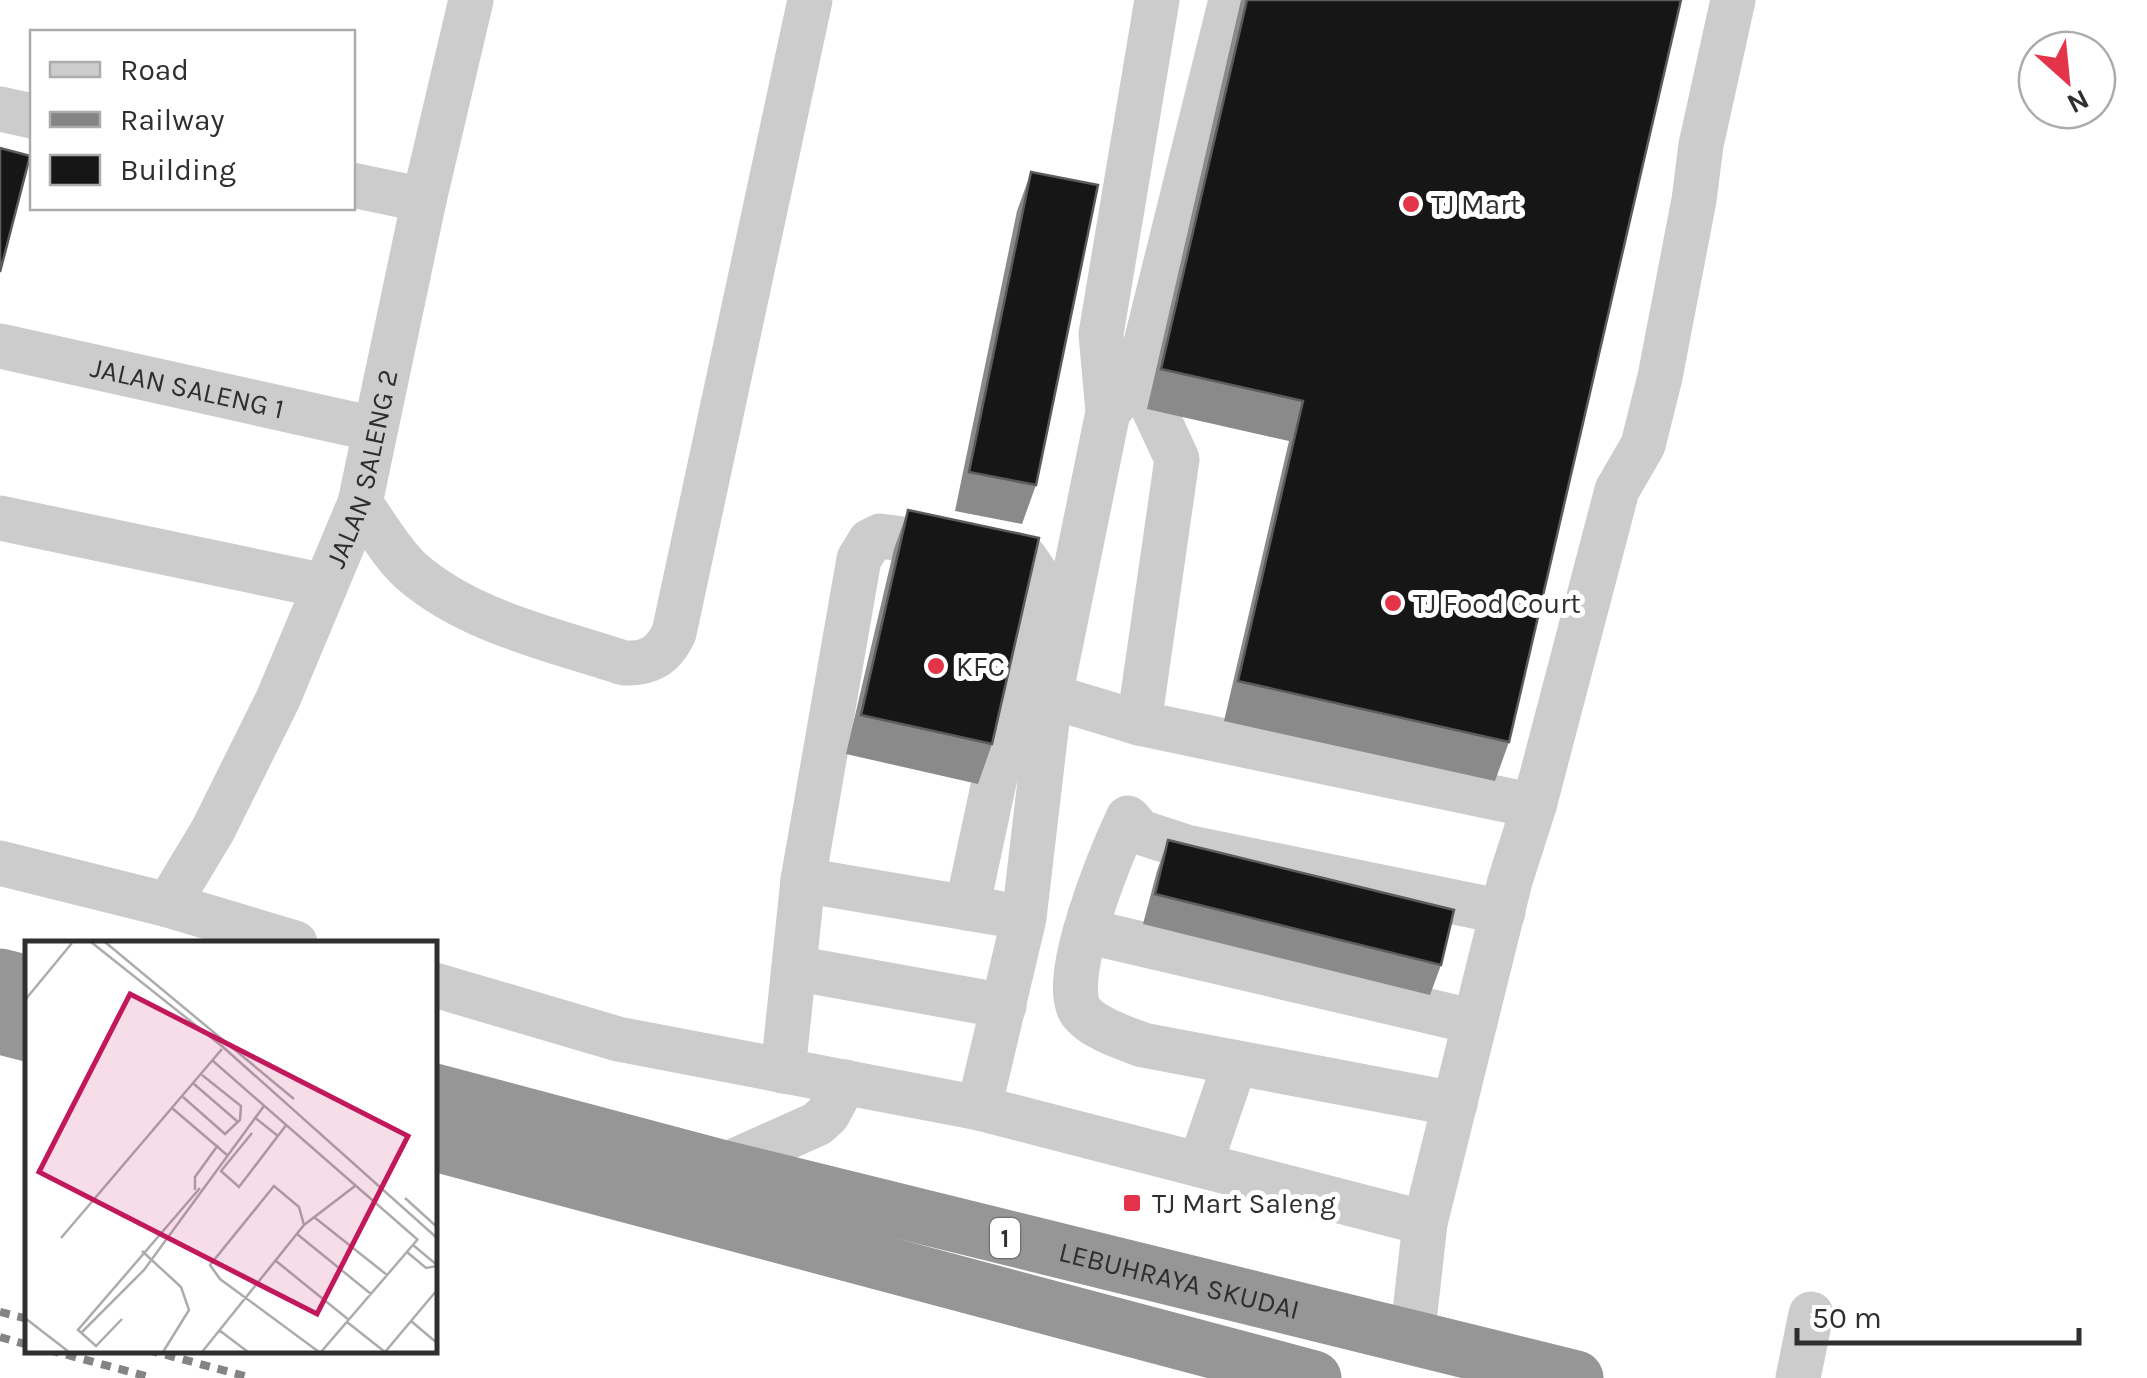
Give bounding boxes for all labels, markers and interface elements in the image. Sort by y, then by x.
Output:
legend [30,30,355,210]
north arrow [2017,30,2117,130]
text: Road [120,52,189,88]
text: N [2062,83,2095,121]
text: Railway [120,102,224,138]
text: Building [120,152,236,188]
place label: TJ Mart [1431,188,1521,221]
marker: TJ Mart [1400,193,1422,215]
street label: JALAN SALENG 1 [87,351,287,426]
street label: JALAN SALENG 2 [319,367,405,573]
place label: TJ Food Court [1413,587,1581,620]
marker: TJ Food Court [1382,592,1404,614]
place label: KFC [956,650,1005,683]
marker: KFC [925,655,947,677]
inset map [25,941,438,1353]
place label: TJ Mart Saleng [1152,1187,1336,1220]
marker: TJ Mart Saleng [1121,1192,1143,1214]
road number: 1 [990,1218,1020,1258]
street label: LEBUHRAYA SKUDAI [1056,1235,1303,1326]
scale bar [1797,1283,2080,1345]
text: 50 m [1812,1300,1882,1336]

